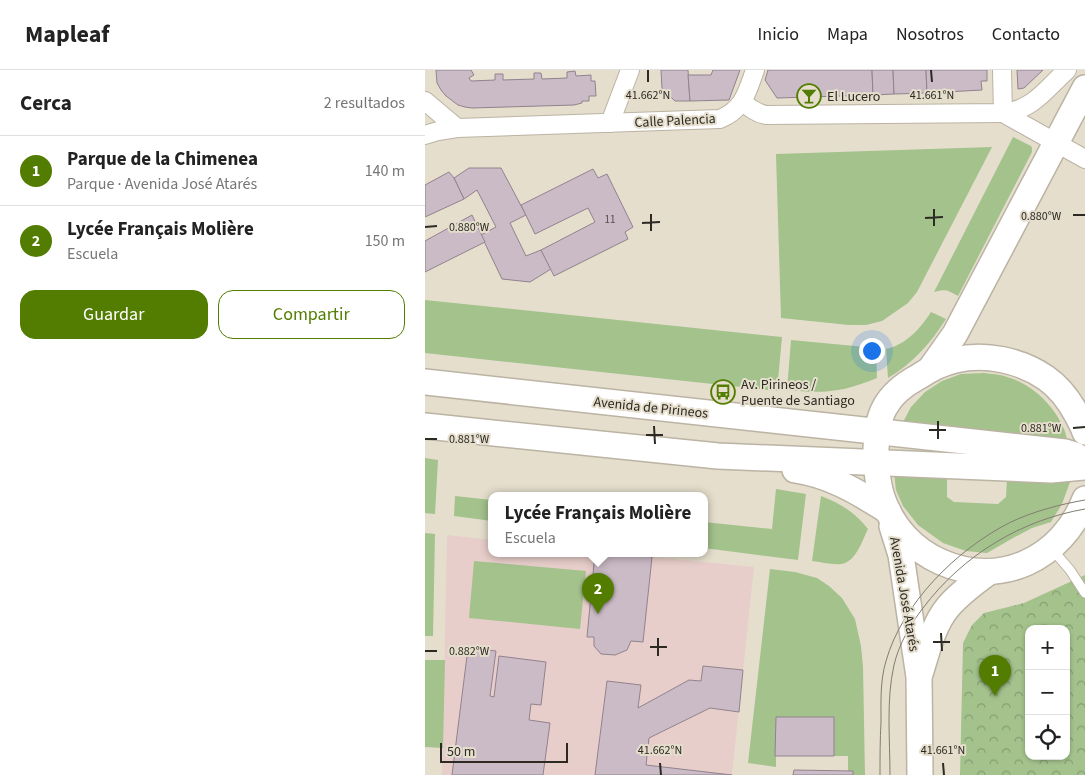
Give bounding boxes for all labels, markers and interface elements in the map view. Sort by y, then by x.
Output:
text: Mapleaf [25,17,110,52]
text: Inicio [758,22,799,47]
text: Mapa [827,22,868,47]
text: Nosotros [896,22,964,47]
text: Contacto [992,22,1060,47]
bar icon: El Lucero [796,83,822,109]
text: 41.662°N [626,87,670,104]
place label: El Lucero [827,87,880,107]
text: 41.661°N [910,87,954,104]
text: Cerca [20,88,72,118]
text: 2 resultados [324,92,405,114]
street label: Calle Palencia [634,109,716,133]
text: Parque de la Chimenea [67,146,258,173]
text: 1 [32,160,40,182]
text: 140 m [365,160,405,182]
text: Parque · Avenida José Atarés [67,173,257,195]
text: 0.880°W [1021,208,1062,225]
house number: 11 [605,212,615,227]
text: Lycée Français Molière [67,216,254,243]
text: 0.880°W [449,219,490,236]
text: 2 [32,230,40,252]
text: 150 m [365,230,405,252]
text: Escuela [67,243,118,265]
button: Guardar [20,290,208,339]
button: Compartir [218,290,405,339]
your location [859,338,885,364]
place label: Av. Pirineos / Puente de Santiago [741,375,855,411]
bus stop icon: Av. Pirineos / Puente de Santiago [710,379,736,405]
street label: Avenida de Pirineos [593,392,709,424]
text: 0.881°W [1021,420,1062,437]
text: 0.881°W [449,431,490,448]
popup [488,492,708,557]
text: Lycée Français Molière [505,500,691,527]
text: Escuela [505,527,556,549]
street label: Avenida José Atarés [884,535,924,653]
pin: 2 [582,573,614,614]
map controls [1025,625,1070,760]
button: + [1025,625,1070,670]
text: 0.882°W [449,643,490,660]
pin: 1 [979,655,1011,696]
button: − [1025,670,1070,715]
button: locate [1025,715,1070,760]
scale bar [440,740,567,763]
text: 50 m [447,742,475,762]
text: 41.662°N [638,742,682,759]
text: 41.661°N [921,742,965,759]

